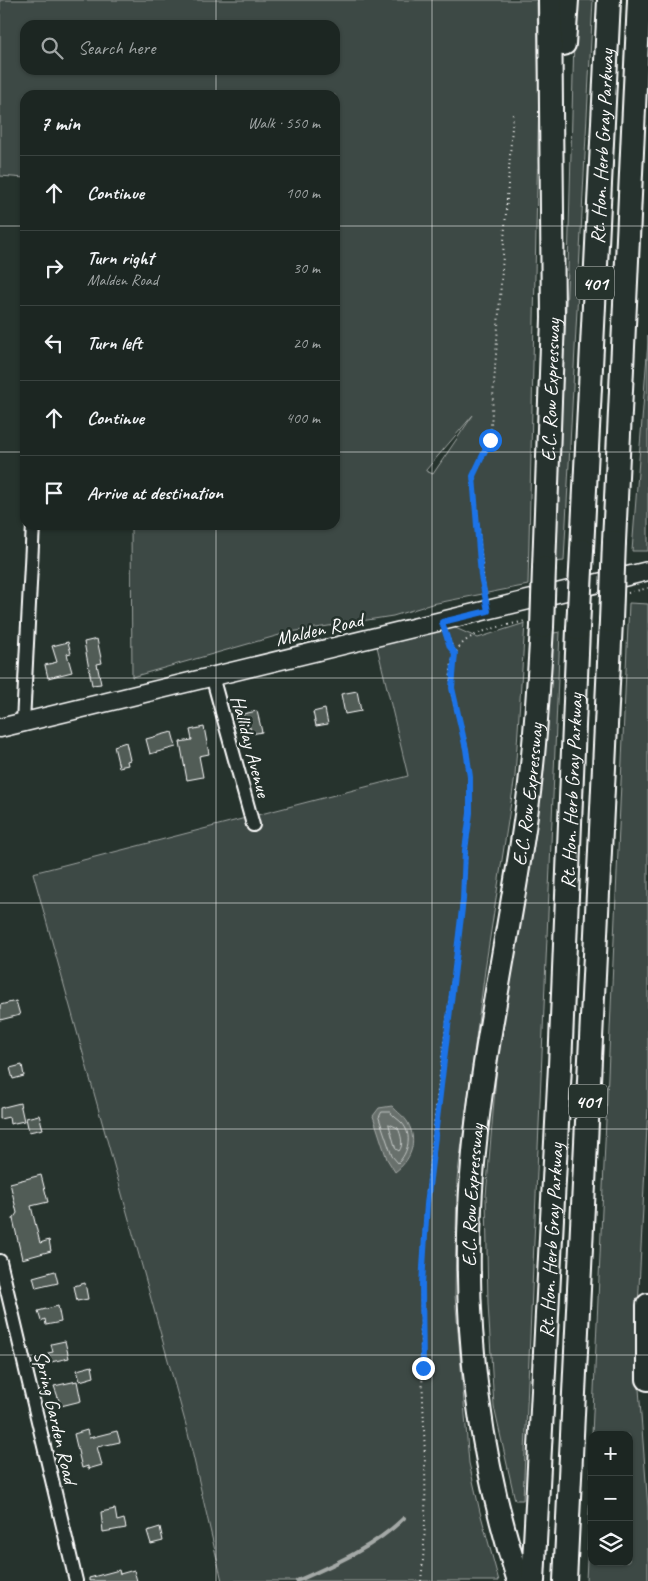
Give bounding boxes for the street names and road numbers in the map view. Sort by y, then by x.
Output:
street label: Rt. Hon. Herb Gray Parkway [585,47,620,245]
road number: 401 [576,266,614,300]
street label: E.C. Row Expressway [536,317,566,462]
street label: Malden Road [273,607,368,652]
street label: Rt. Hon. Herb Gray Parkway [555,692,588,889]
street label: Halliday Avenue [225,693,276,801]
street label: E.C. Row Expressway [507,721,549,867]
road number: 401 [569,1084,607,1118]
street label: E.C. Row Expressway [457,1122,490,1267]
street label: Rt. Hon. Herb Gray Parkway [534,1141,569,1339]
street label: Spring Garden Road [28,1348,84,1489]

